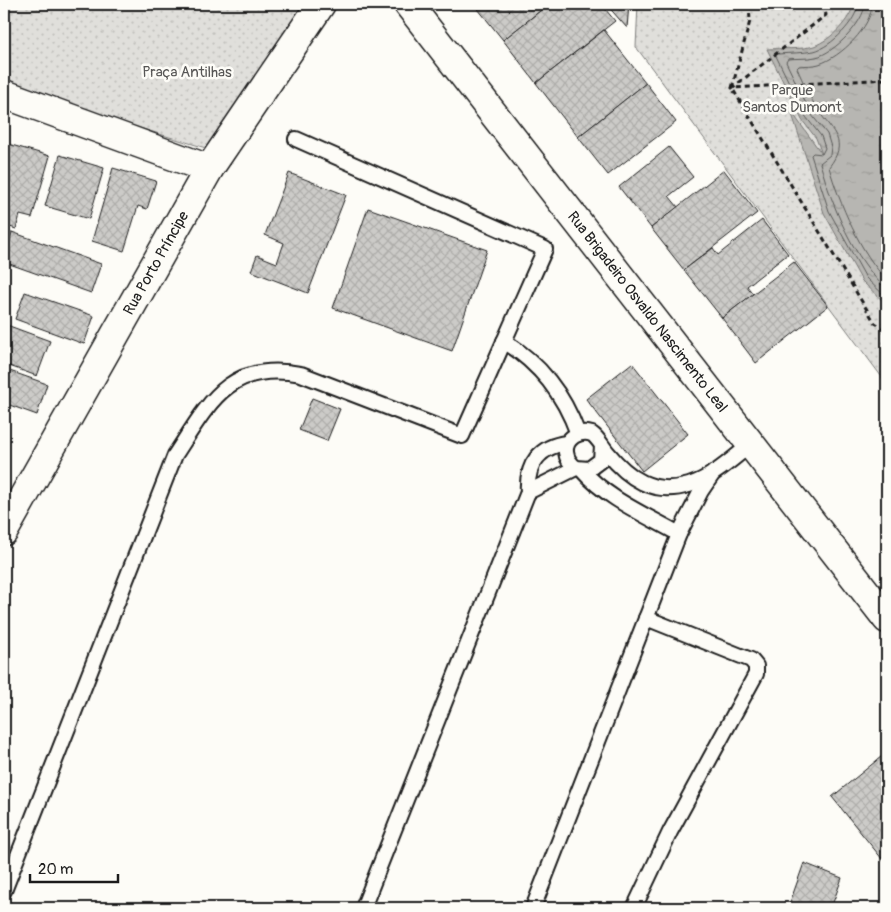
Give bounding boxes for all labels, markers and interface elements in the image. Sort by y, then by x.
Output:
park label: Praça Antilhas [142,63,232,82]
park label: Parque Santos Dumont [742,81,843,117]
street label: Rua Porto Príncipe [119,207,193,319]
street label: Rua Brigadeiro Osvaldo Nascimento Leal [563,208,732,416]
scale bar [30,852,118,884]
text: 20 m [38,860,73,879]

